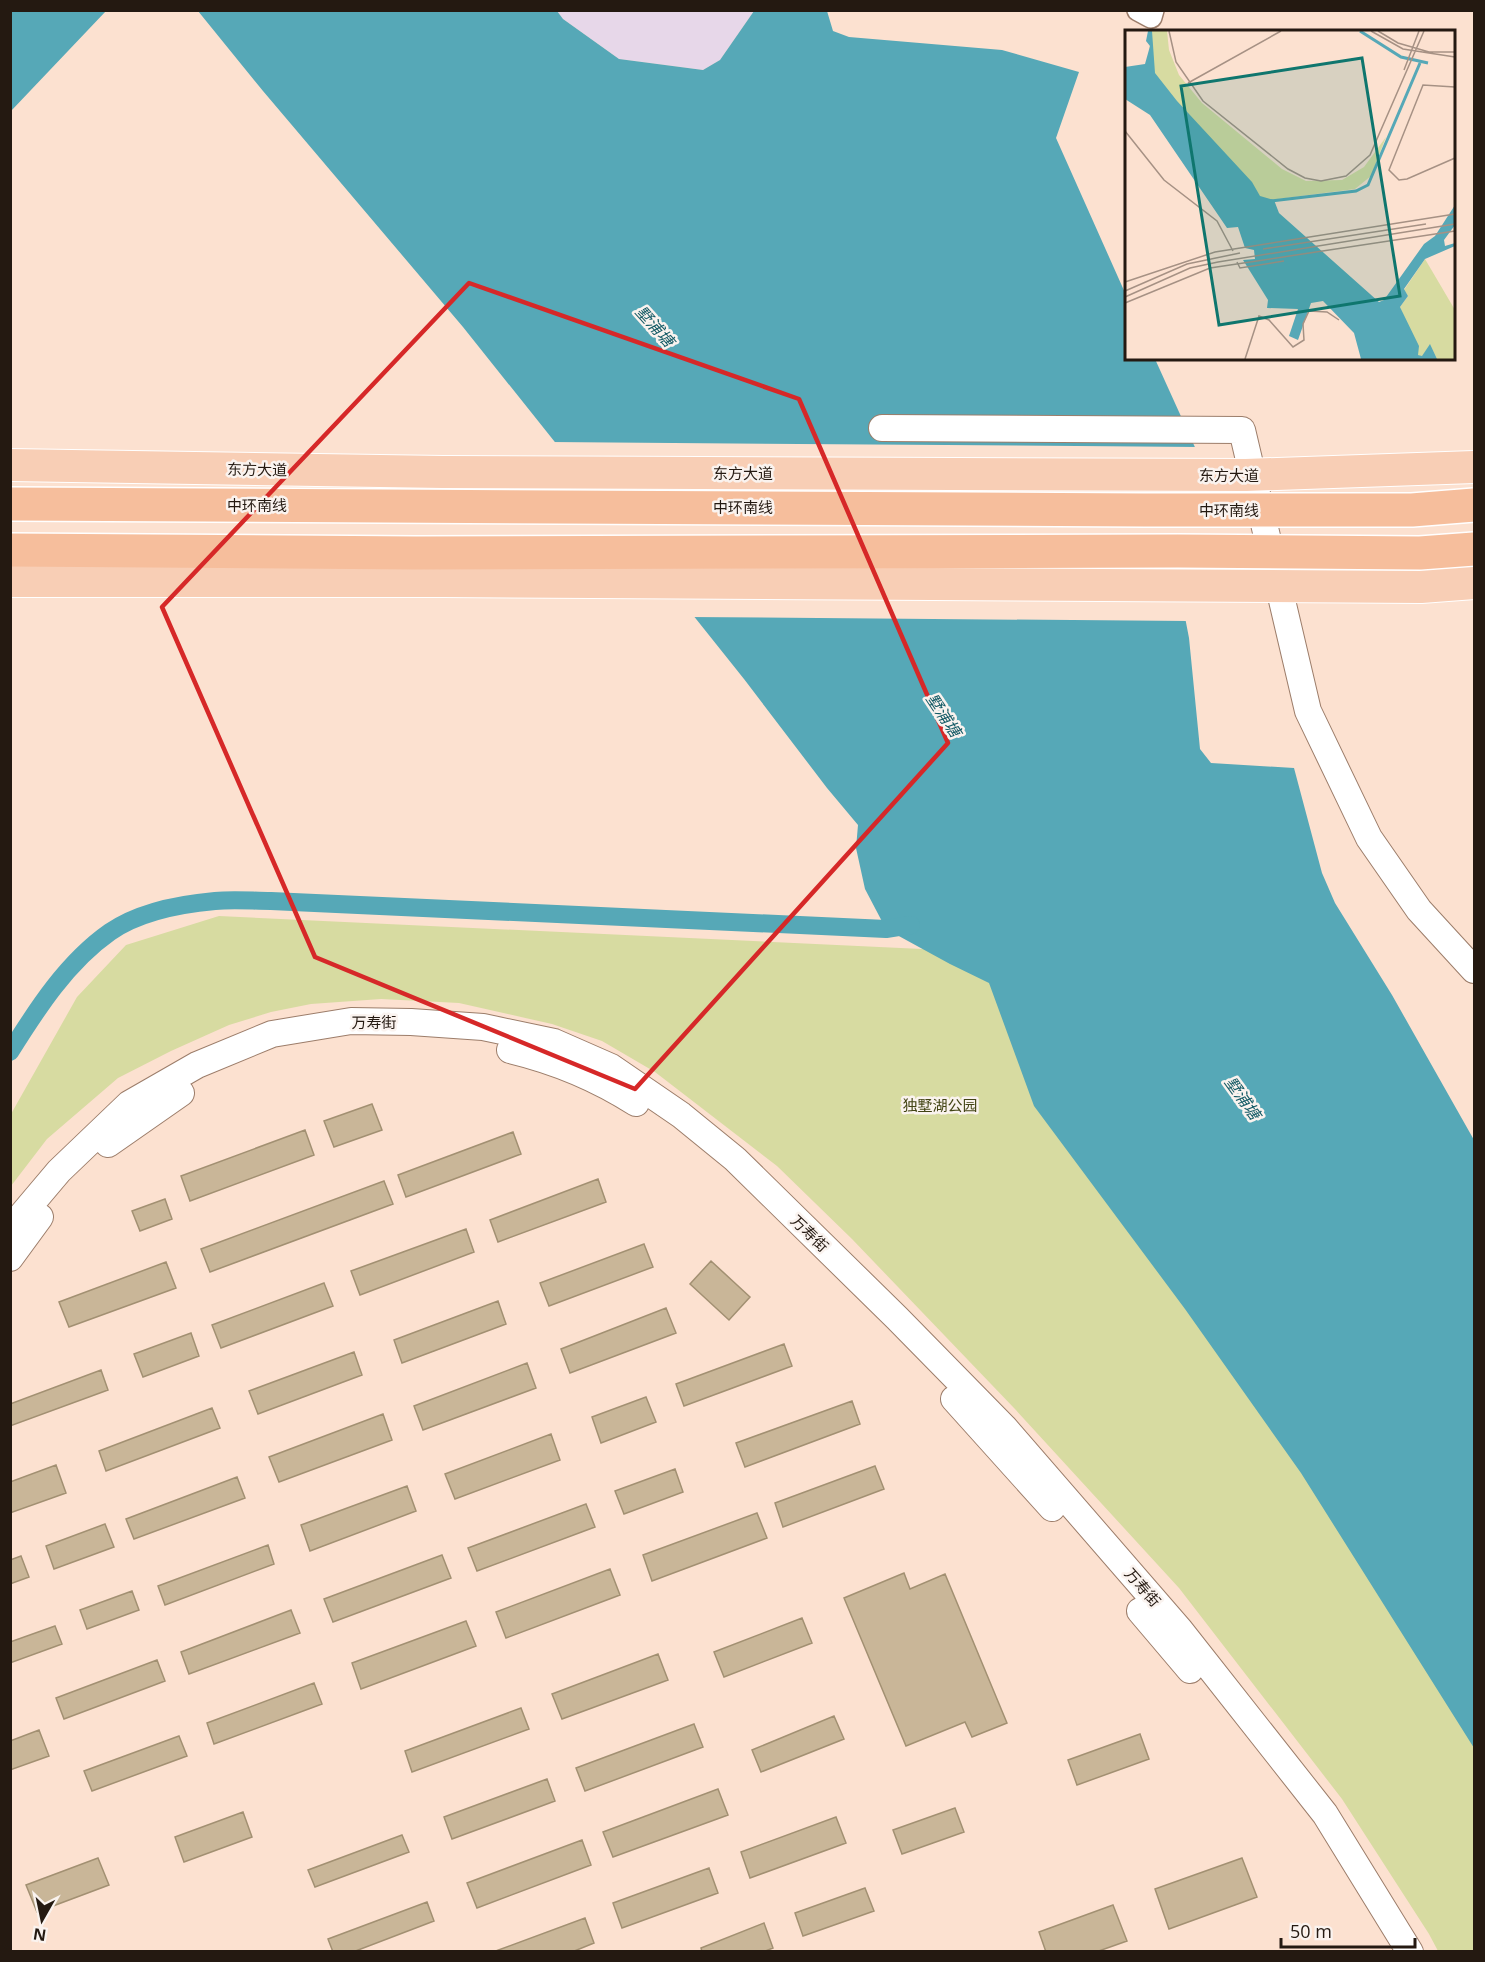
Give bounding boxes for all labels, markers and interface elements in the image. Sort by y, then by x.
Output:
inset map [1125,30,1455,360]
water label: 墅浦塘 [631,301,681,353]
street label: 东方大道 [227,458,287,480]
street label: 东方大道 [713,463,773,483]
street label: 东方大道 [1199,465,1259,485]
street label: 中环南线 [227,495,287,515]
street label: 中环南线 [713,497,773,517]
street label: 中环南线 [1199,500,1259,520]
water label: 墅浦塘 [921,689,968,744]
street label: 万寿街 [351,1012,397,1032]
water label: 墅浦塘 [1220,1072,1268,1126]
park label: 独墅湖公园 [902,1095,978,1115]
street label: 万寿街 [787,1210,833,1256]
street label: 万寿街 [1121,1563,1165,1611]
north arrow [12,1890,72,1950]
scale bar [1281,1911,1414,1949]
text: 50 m [1290,1919,1332,1943]
text: N [32,1923,48,1947]

